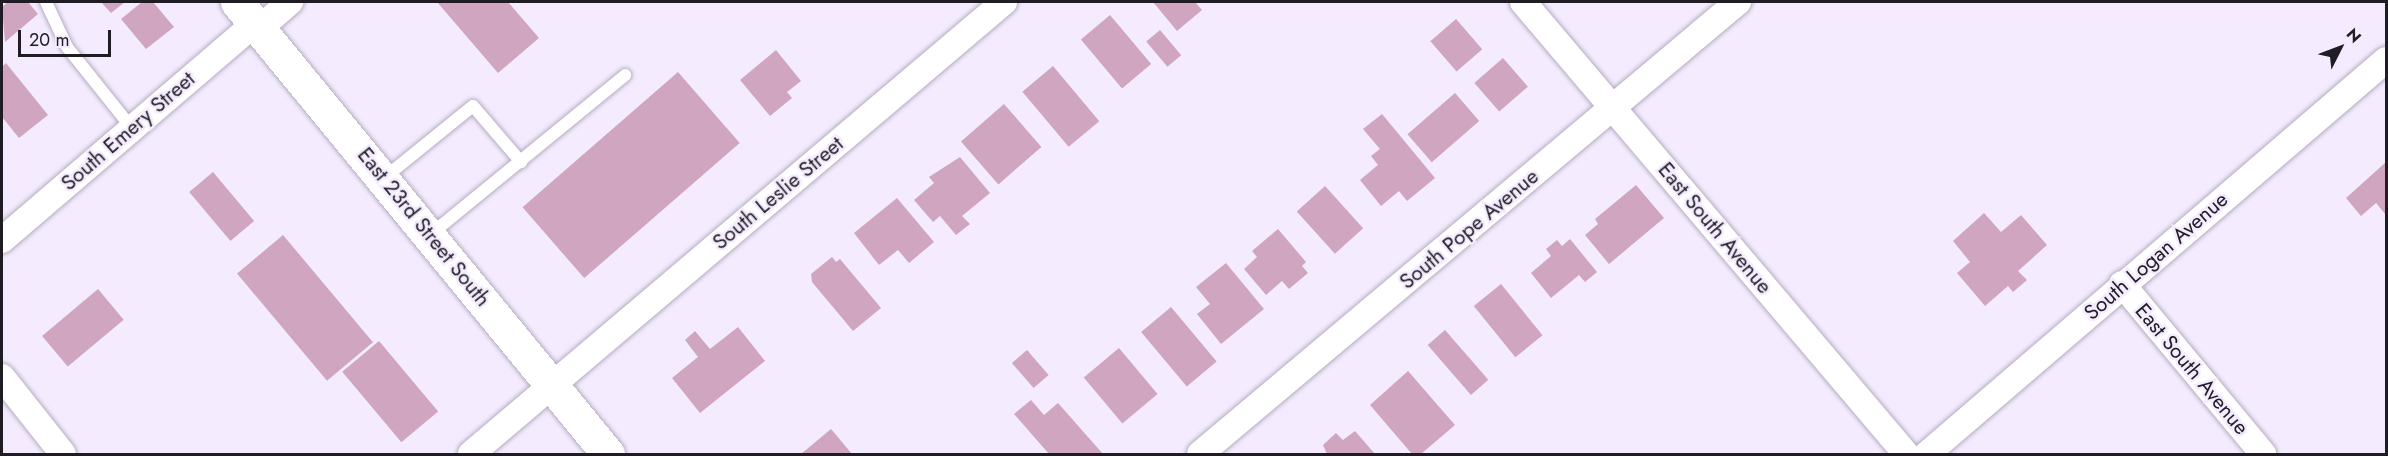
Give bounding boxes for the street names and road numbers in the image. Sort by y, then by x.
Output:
street label: South Emery Street [56,66,200,196]
street label: South Leslie Street [708,131,848,255]
street label: East 23rd Street South [352,143,496,311]
street label: East South Avenue [1653,157,1777,299]
street label: South Pope Avenue [1395,164,1543,294]
street label: South Logan Avenue [2079,187,2233,325]
street label: East South Avenue [2130,298,2254,440]

